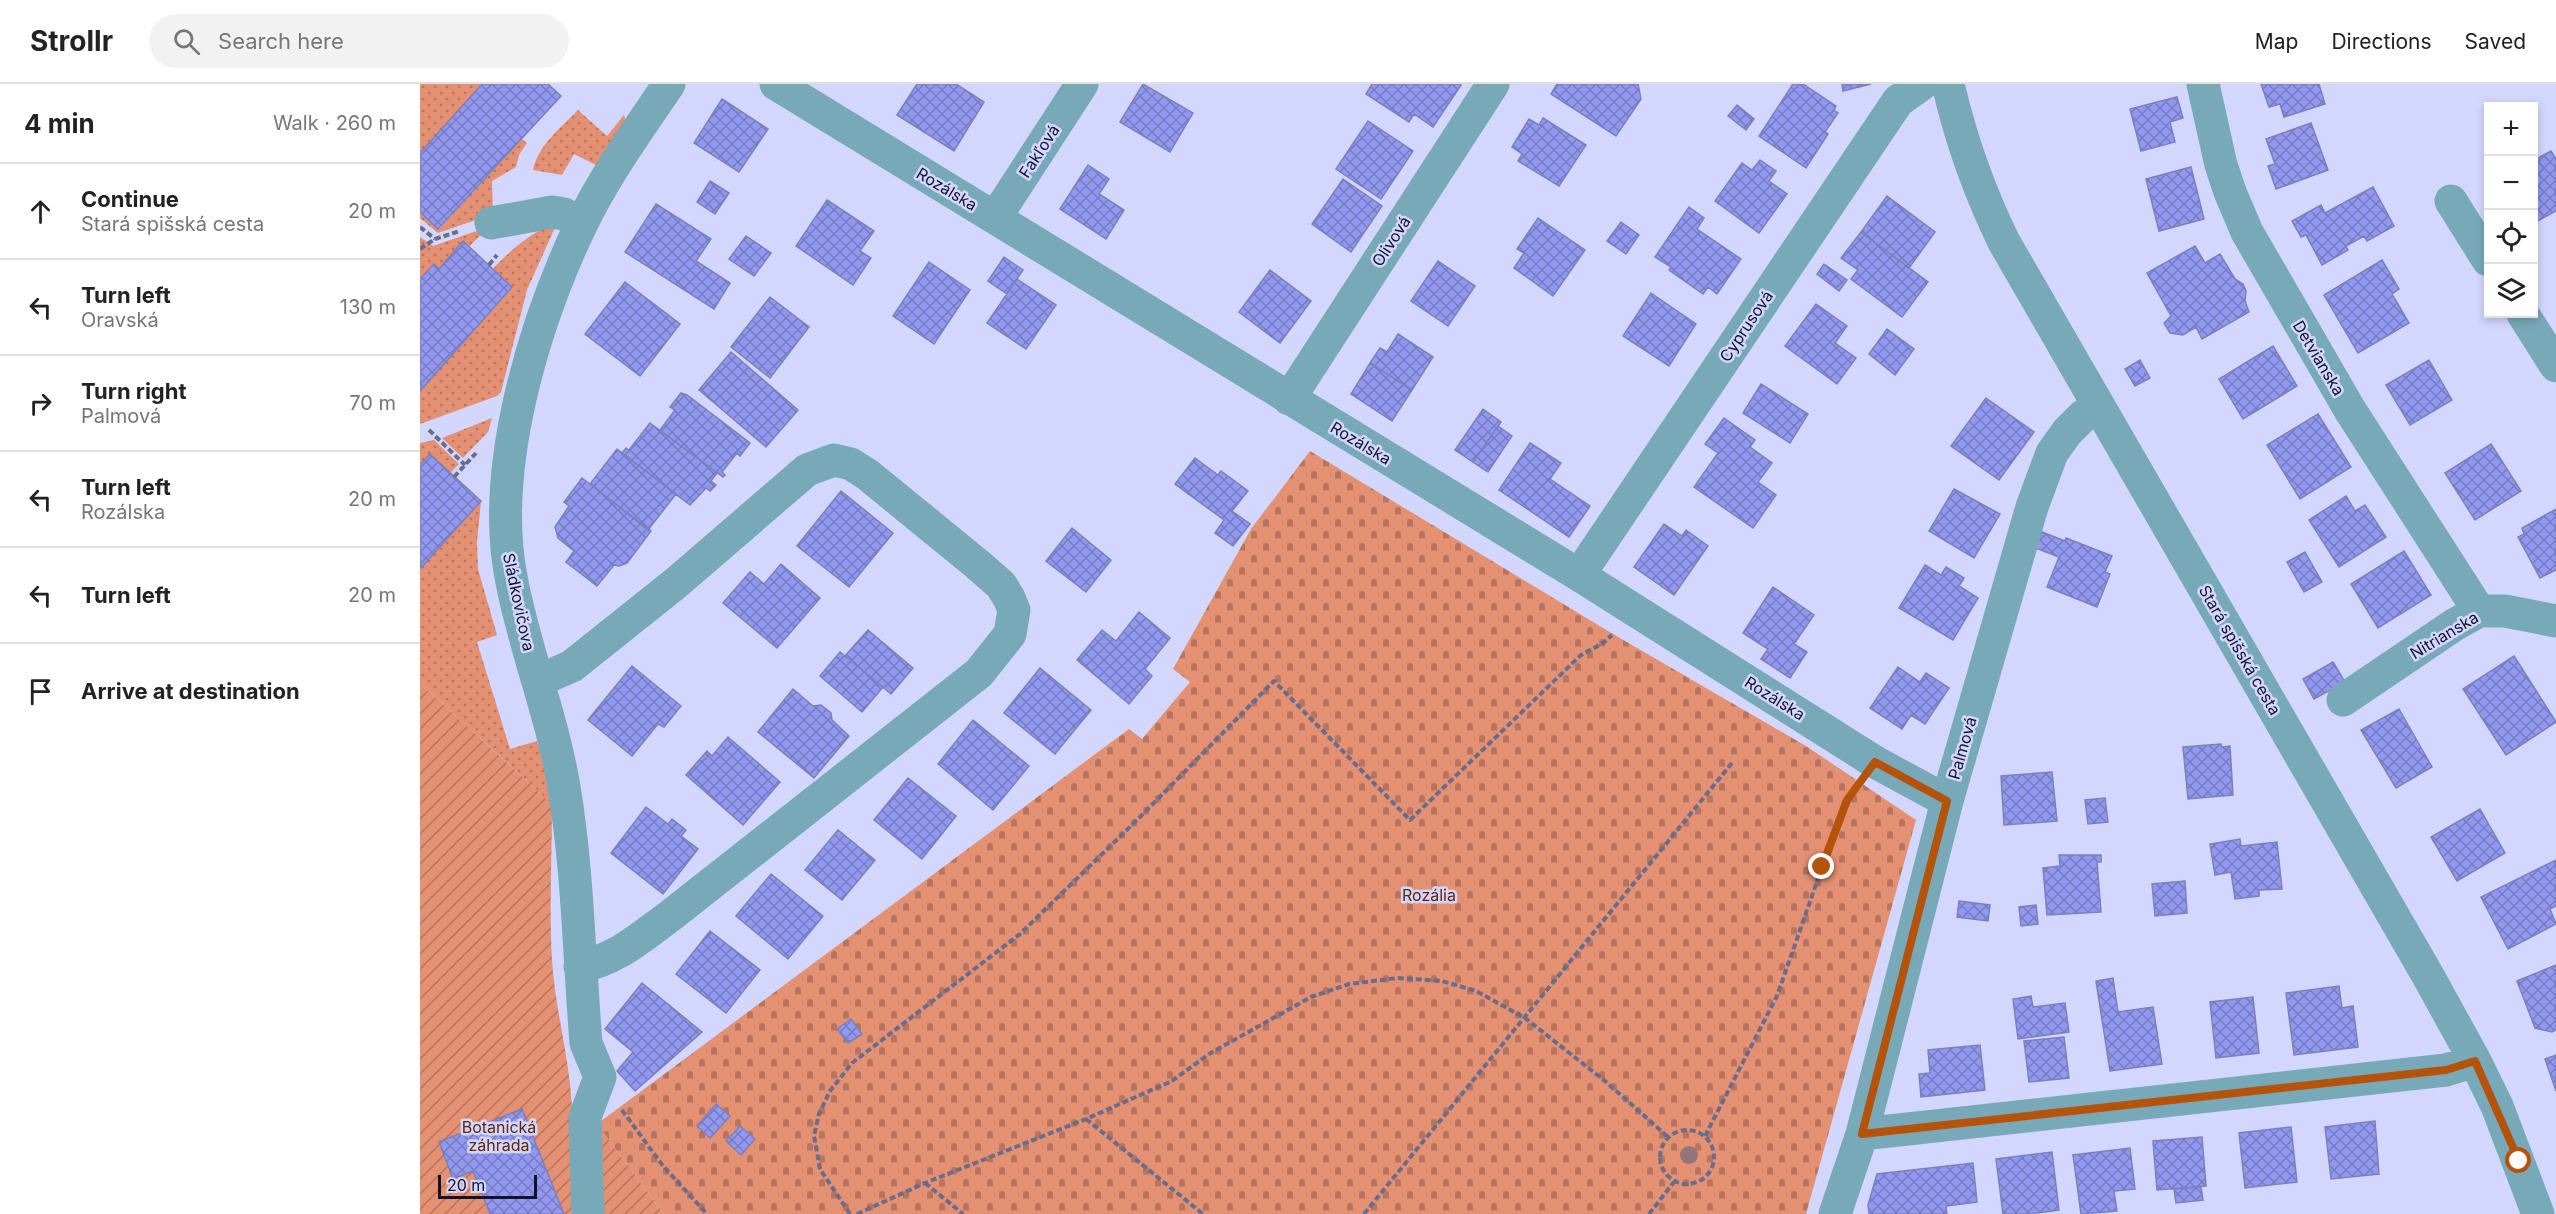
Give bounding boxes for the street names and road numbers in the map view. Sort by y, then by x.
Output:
street label: Fakľová [1014,121,1064,181]
street label: Rozálska [913,163,981,215]
street label: Olivová [1367,212,1415,270]
street label: Cyprusová [1715,287,1777,365]
street label: Detvianska [2289,317,2349,399]
street label: Rozálska [1327,417,1395,469]
street label: Sládkovičova [499,551,539,653]
street label: Stará spišská cesta [2195,582,2285,718]
street label: Nitrianska [2406,607,2482,663]
street label: Rozálska [1741,672,1809,724]
street label: Palmová [1944,714,1980,782]

